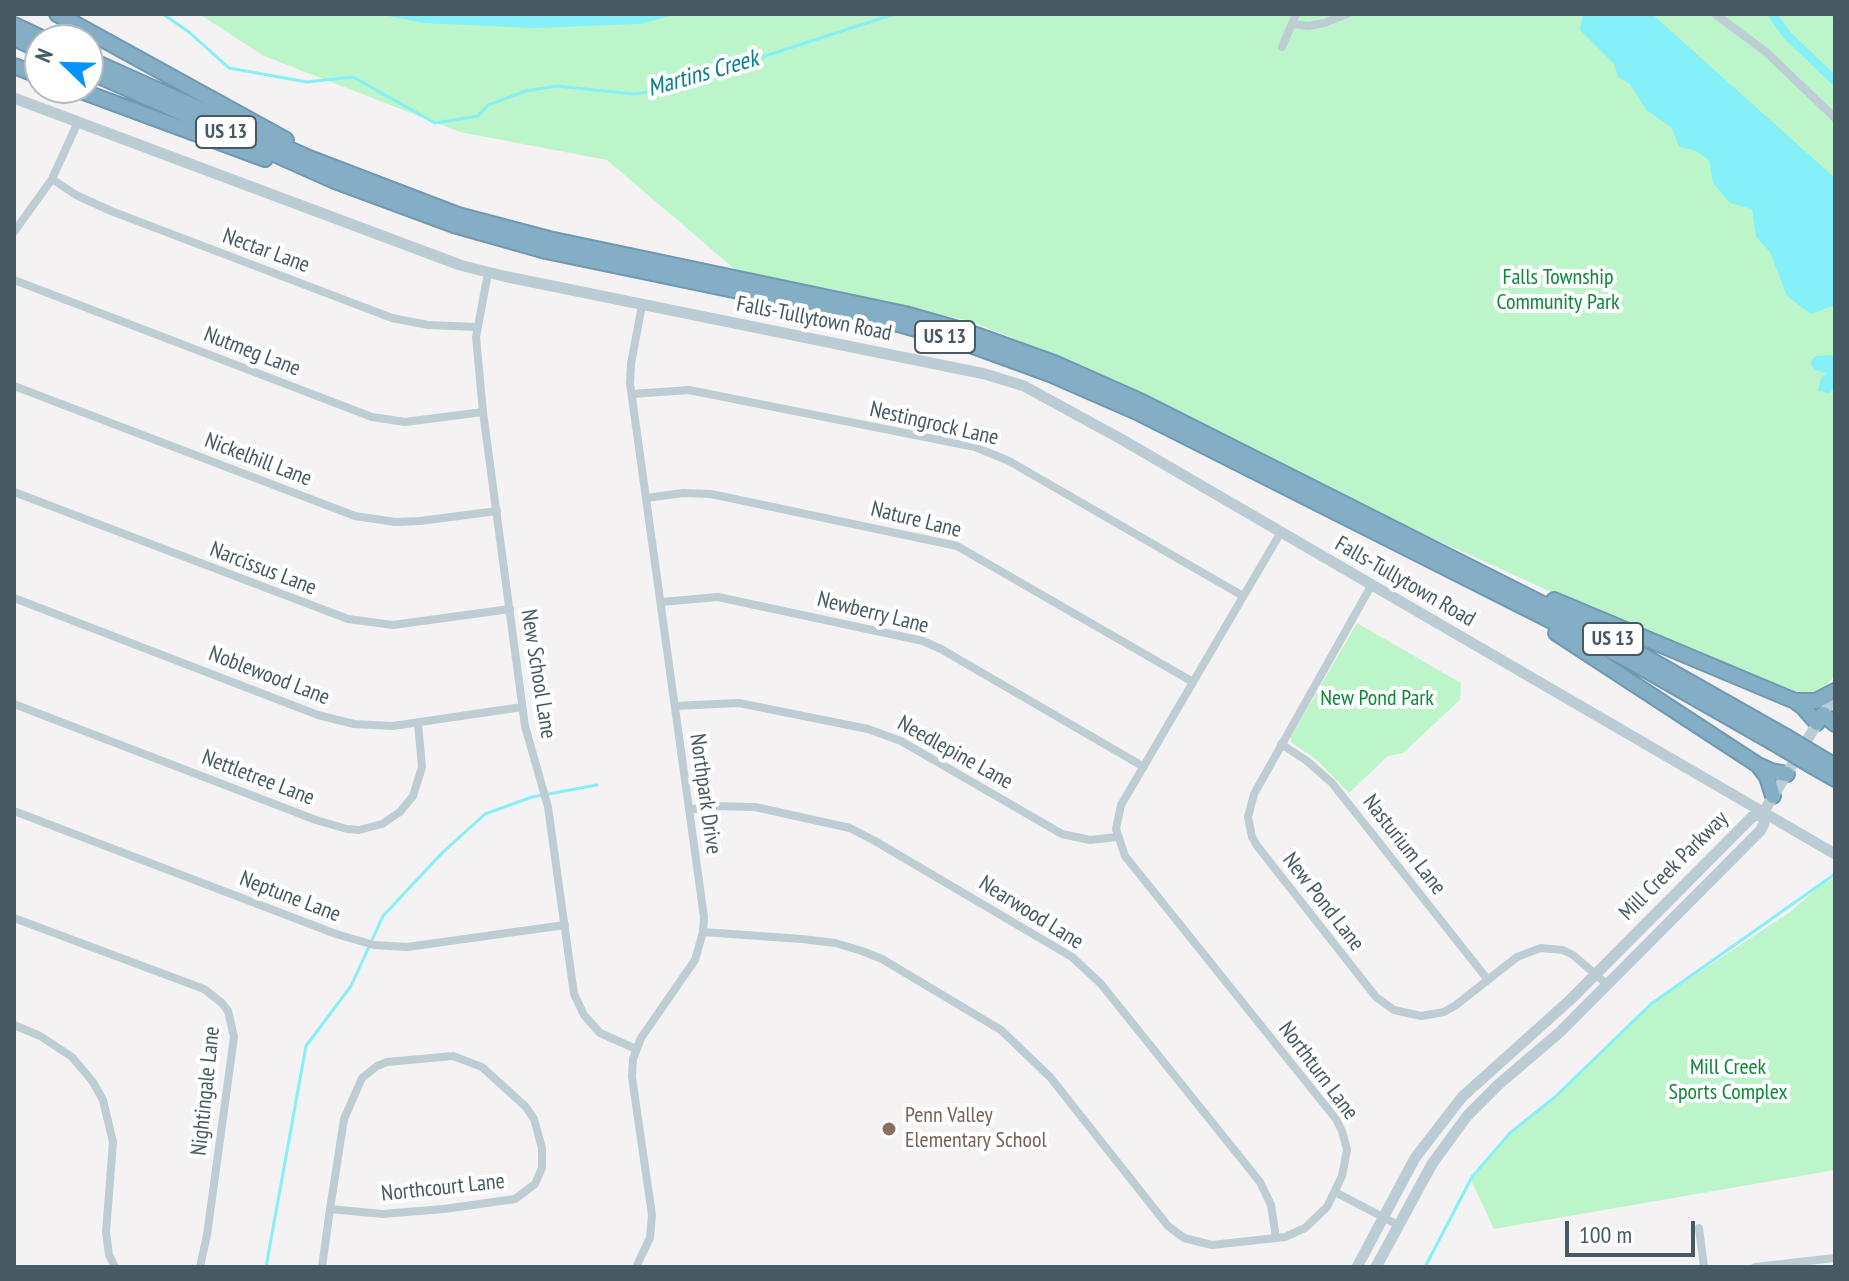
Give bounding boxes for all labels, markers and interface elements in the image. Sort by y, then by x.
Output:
north arrow [24,24,104,104]
text: N [29,44,59,66]
water label: Martins Creek [644,44,762,104]
road number: US 13 [196,116,256,148]
street label: Nectar Lane [219,223,313,279]
park label: Falls Township Community Park [1496,265,1620,316]
street label: Falls-Tullytown Road [734,291,894,347]
road number: US 13 [915,321,975,353]
street label: Nutmeg Lane [200,322,304,382]
street label: Nestingrock Lane [867,396,1001,452]
street label: Nickelhill Lane [201,427,315,493]
street label: Nature Lane [868,496,964,544]
street label: Falls-Tullytown Road [1330,531,1480,633]
street label: Narcissus Lane [206,537,320,601]
street label: Newberry Lane [815,586,931,640]
street label: New School Lane [515,607,561,741]
road number: US 13 [1583,623,1643,655]
street label: Noblewood Lane [205,641,333,711]
park label: New Pond Park [1320,686,1434,712]
street label: Needlepine Lane [893,711,1017,795]
street label: Northpark Drive [683,732,727,856]
street label: Nettletree Lane [198,744,318,812]
street label: Nasturium Lane [1357,790,1451,900]
street label: Mill Creek Parkway [1614,806,1734,926]
street label: New Pond Lane [1276,848,1370,956]
street label: Neptune Lane [236,866,344,928]
street label: Nearwood Lane [974,871,1088,955]
street label: Northturn Lane [1273,1017,1363,1125]
street label: Nightingale Lane [186,1025,226,1157]
park label: Mill Creek Sports Complex [1669,1055,1787,1106]
place label: Penn Valley Elementary School [905,1103,1047,1154]
marker: Penn Valley Elementary School [880,1120,898,1138]
street label: Northcourt Lane [380,1168,506,1208]
scale bar [1569,1205,1699,1255]
text: 100 m [1579,1219,1632,1250]

